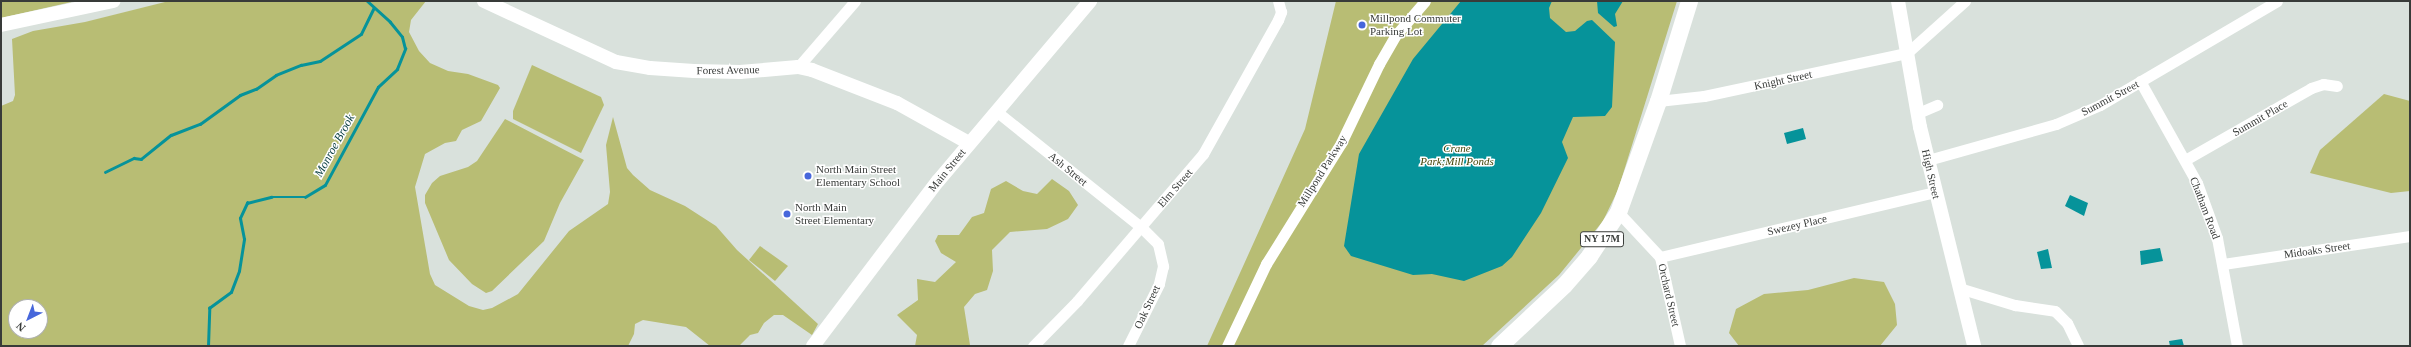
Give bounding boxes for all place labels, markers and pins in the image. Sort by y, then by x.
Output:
place label: Millpond Commuter Parking Lot [1370,12,1461,38]
marker: Millpond Commuter Parking Lot [1357,20,1367,30]
place label: North Main Street Elementary School [816,163,900,189]
marker: North Main Street Elementary School [803,171,813,181]
place label: North Main Street Elementary [795,201,874,227]
marker: North Main Street Elementary [782,209,792,219]

